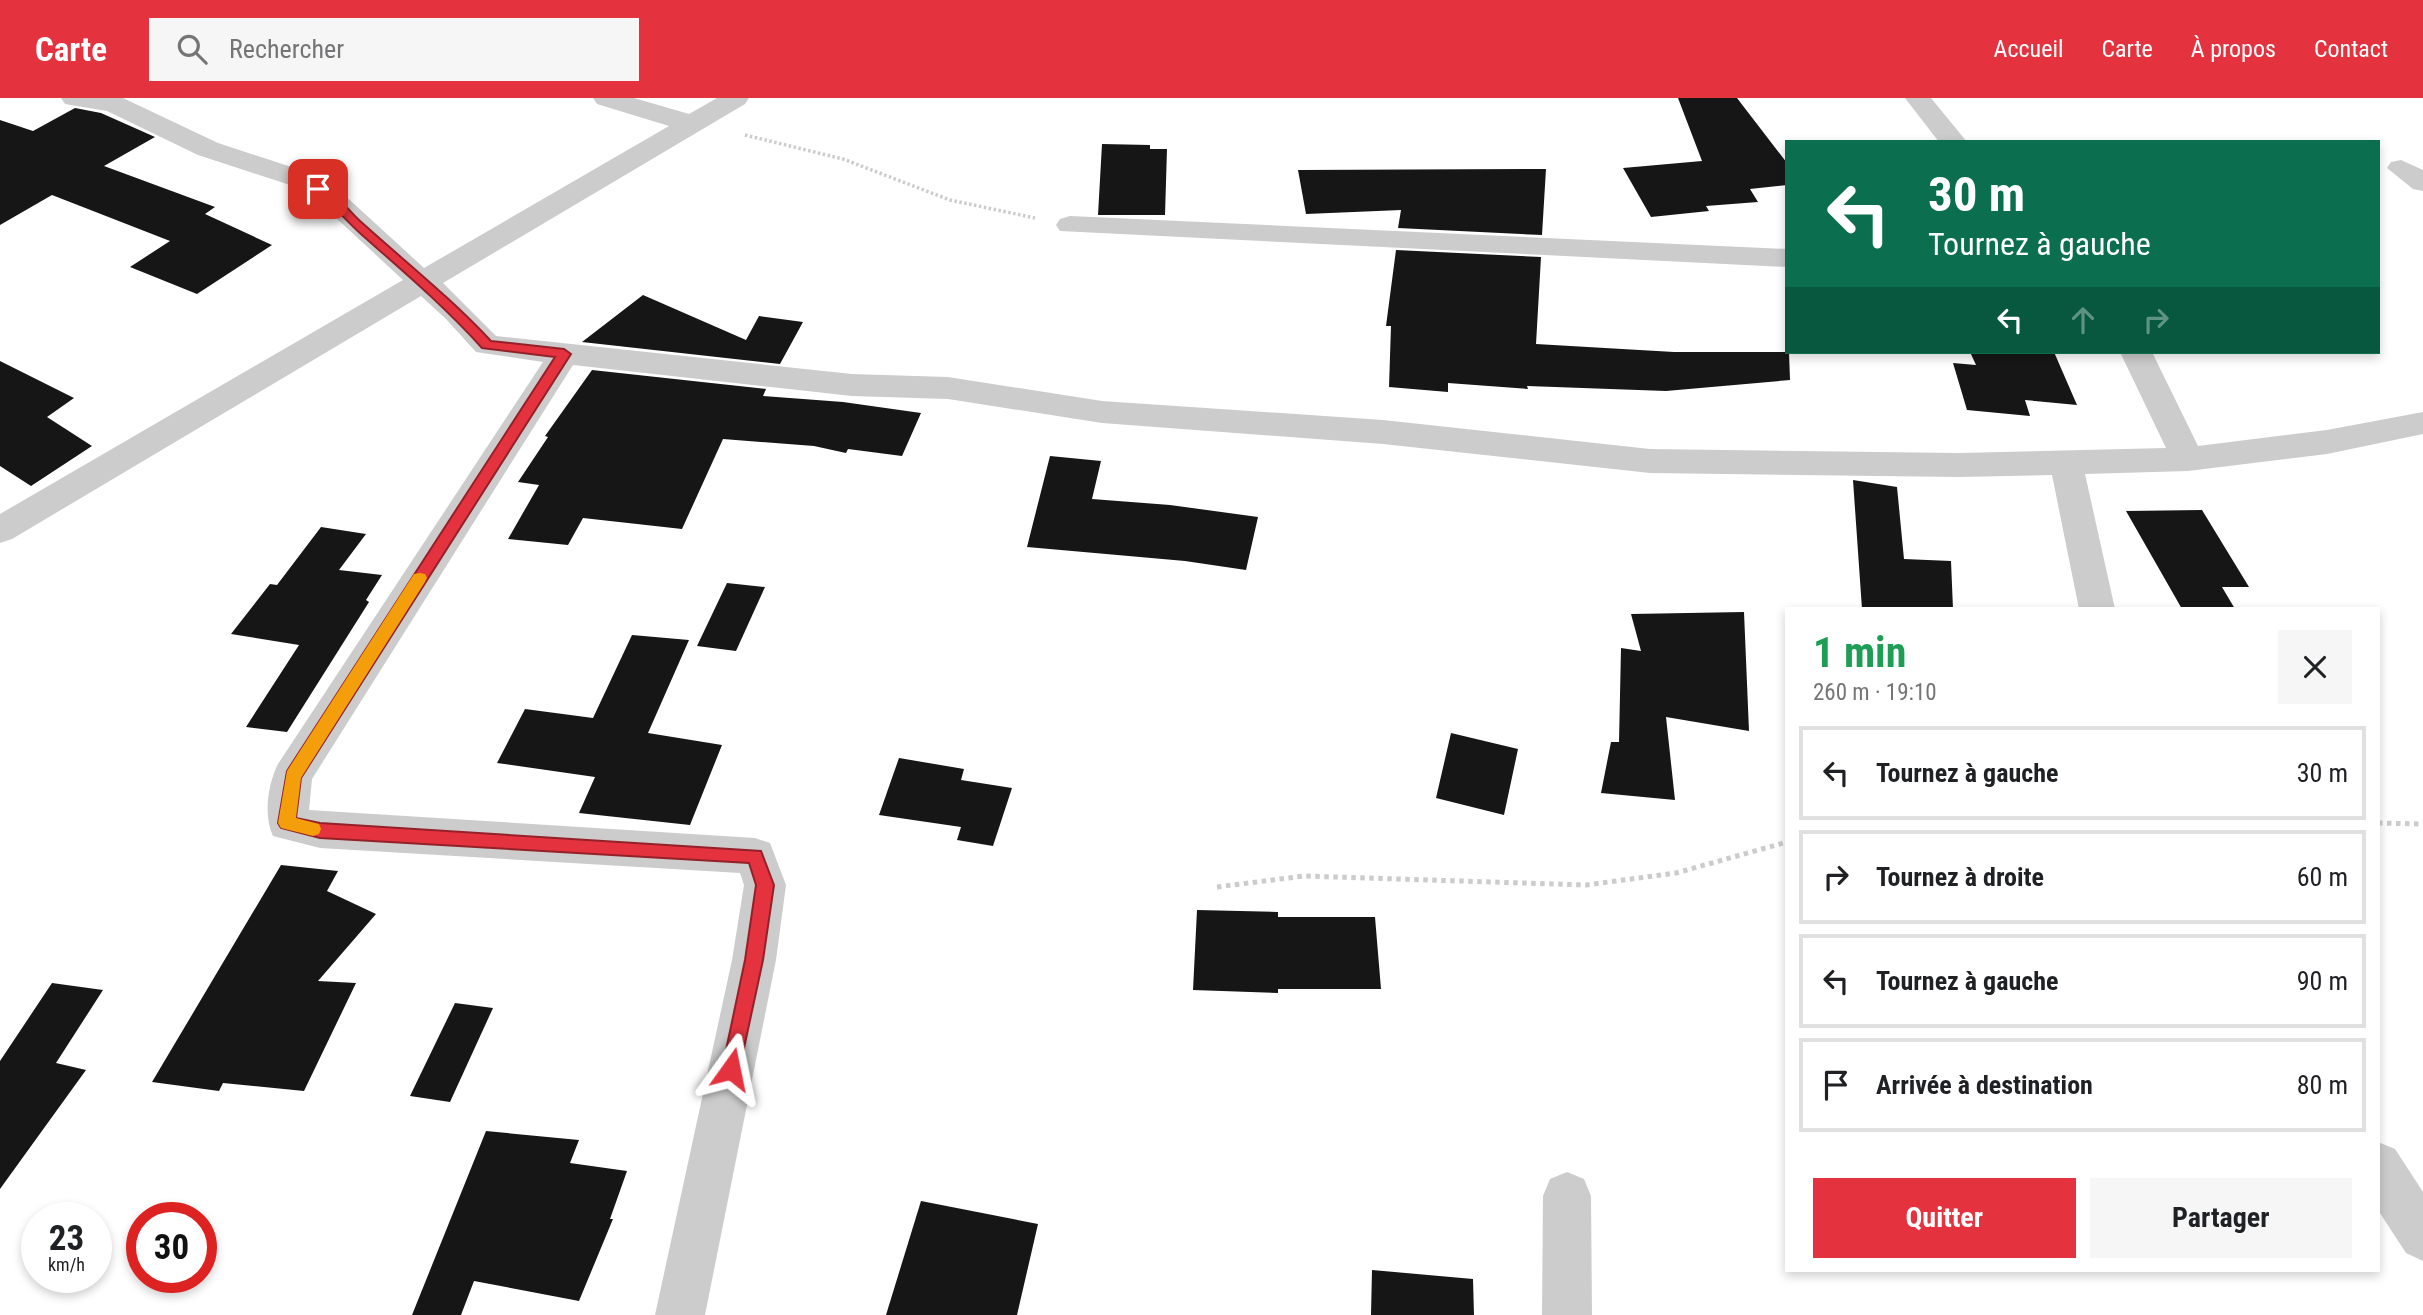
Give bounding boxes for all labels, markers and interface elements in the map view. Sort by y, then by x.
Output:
search box [149,18,639,81]
text: Carte [35,30,107,69]
icon: search [173,30,211,68]
text: Rechercher [229,34,344,64]
text: Accueil [1994,35,2063,63]
text: Carte [2101,35,2153,63]
text: À propos [2191,35,2276,63]
text: Contact [2314,35,2388,63]
pin [288,159,348,219]
text: 30 m [1928,166,2025,223]
icon: left [1813,168,1904,259]
icon: arrive [299,170,337,208]
text: Tournez à gauche [1928,225,2151,263]
icon: left [1991,301,2029,339]
icon: ahead [2064,301,2102,339]
icon: right [2137,301,2175,339]
text: 1 min [1813,628,1906,677]
button: close [2278,630,2352,704]
text: 260 m · 19:10 [1813,679,1937,706]
icon: left [1817,754,1855,792]
text: Tournez à gauche [1876,758,2058,788]
text: 30 m [2297,758,2348,788]
icon: right [1817,858,1855,896]
text: Tournez à droite [1876,862,2044,892]
text: 60 m [2297,862,2348,892]
icon: left [1817,962,1855,1000]
text: Tournez à gauche [1876,966,2058,996]
text: 90 m [2297,966,2348,996]
position arrow [694,1032,768,1106]
icon: arrive [1817,1066,1855,1104]
text: Arrivée à destination [1876,1070,2093,1100]
text: 80 m [2297,1070,2348,1100]
button: Quitter [1813,1178,2076,1258]
button: Partager [2090,1178,2352,1258]
speed limit sign: 30 [126,1202,217,1293]
text: 23 [49,1218,84,1259]
text: km/h [48,1254,85,1275]

